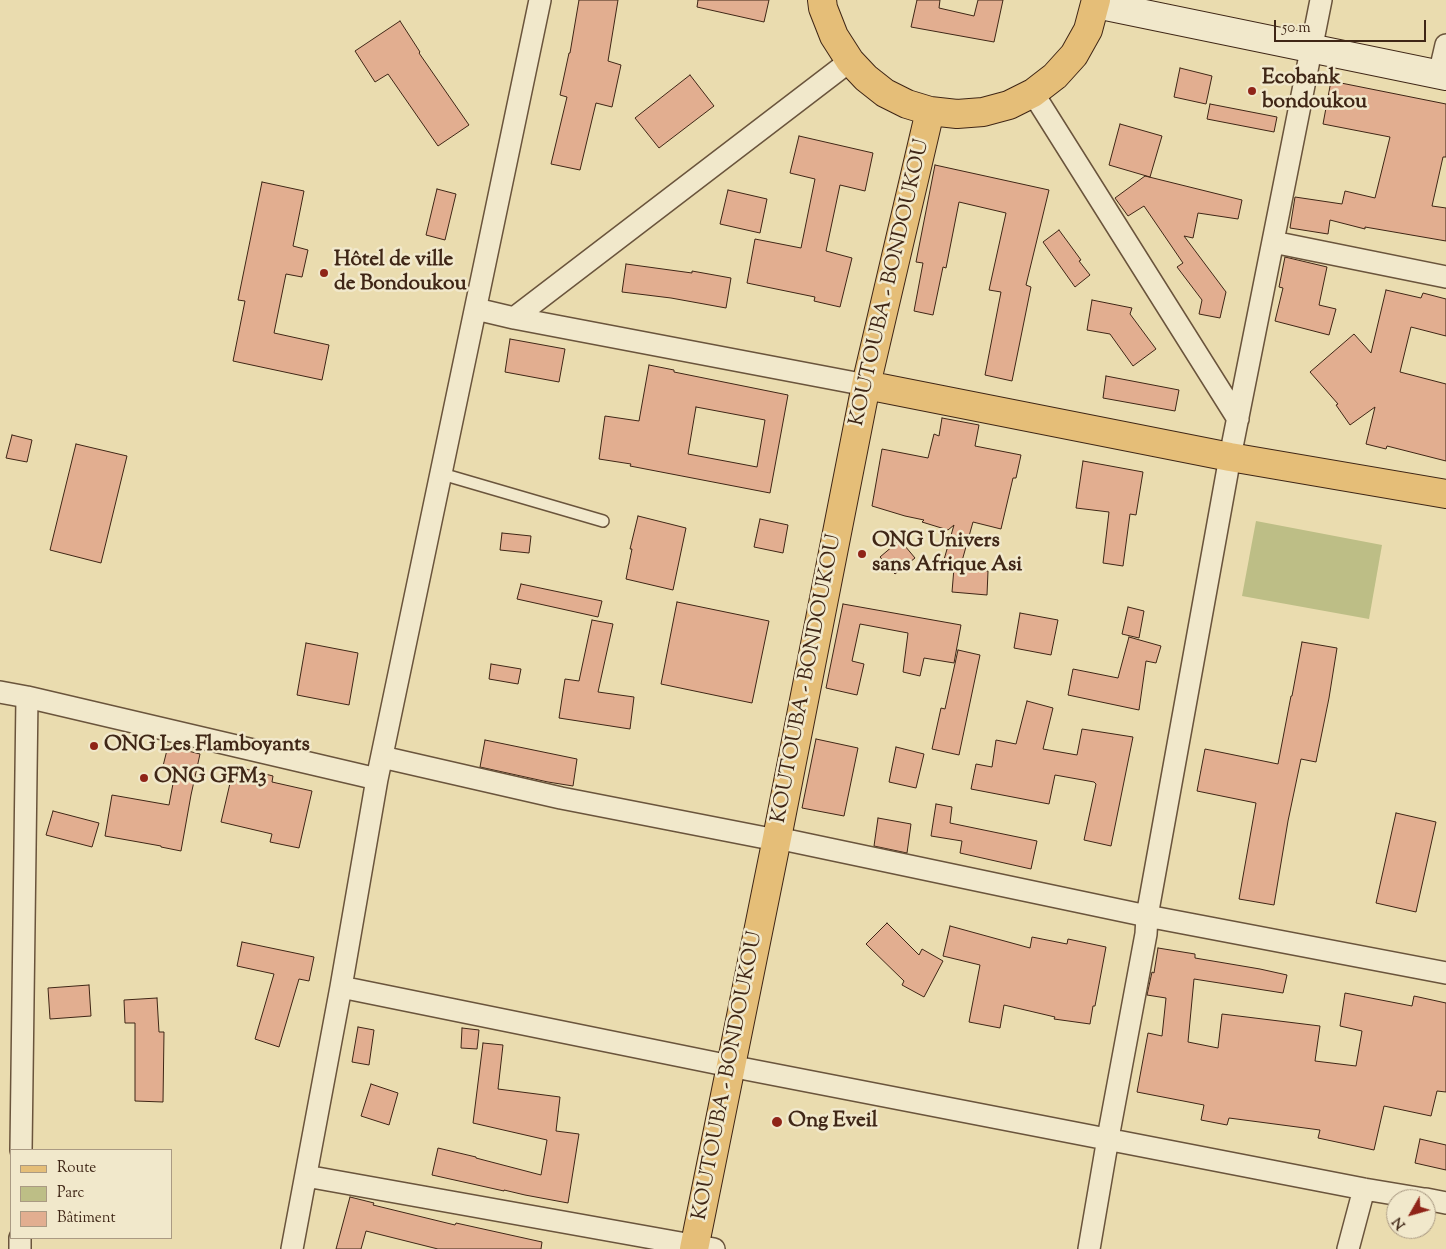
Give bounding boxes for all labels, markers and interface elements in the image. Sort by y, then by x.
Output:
scale bar [1276,10,1428,42]
text: 50 m [1282,18,1311,39]
place label: Ecobank bondoukou [1262,66,1367,116]
marker: Ecobank bondoukou [1246,85,1258,97]
street label: KOUTOUBA - BONDOUKOU [846,137,936,429]
place label: Hôtel de ville de Bondoukou [334,248,467,298]
marker: Hôtel de ville de Bondoukou [318,267,330,279]
place label: ONG Univers sans Afrique Asi [872,529,1022,579]
street label: KOUTOUBA - BONDOUKOU [768,533,848,825]
marker: ONG Univers sans Afrique Asi [856,548,868,560]
place label: ONG Les Flamboyants [104,733,310,759]
marker: ONG Les Flamboyants [88,740,100,752]
place label: ONG GFM3 [154,765,267,791]
marker: ONG GFM3 [138,772,150,784]
street label: KOUTOUBA - BONDOUKOU [689,930,769,1222]
place label: Ong Eveil [788,1109,878,1135]
marker: Ong Eveil [770,1115,784,1129]
legend [10,1149,172,1239]
text: Route [57,1158,96,1179]
text: Parc [57,1183,84,1204]
north arrow [1386,1189,1436,1239]
text: Bâtiment [57,1208,116,1229]
text: N [1389,1212,1411,1233]

